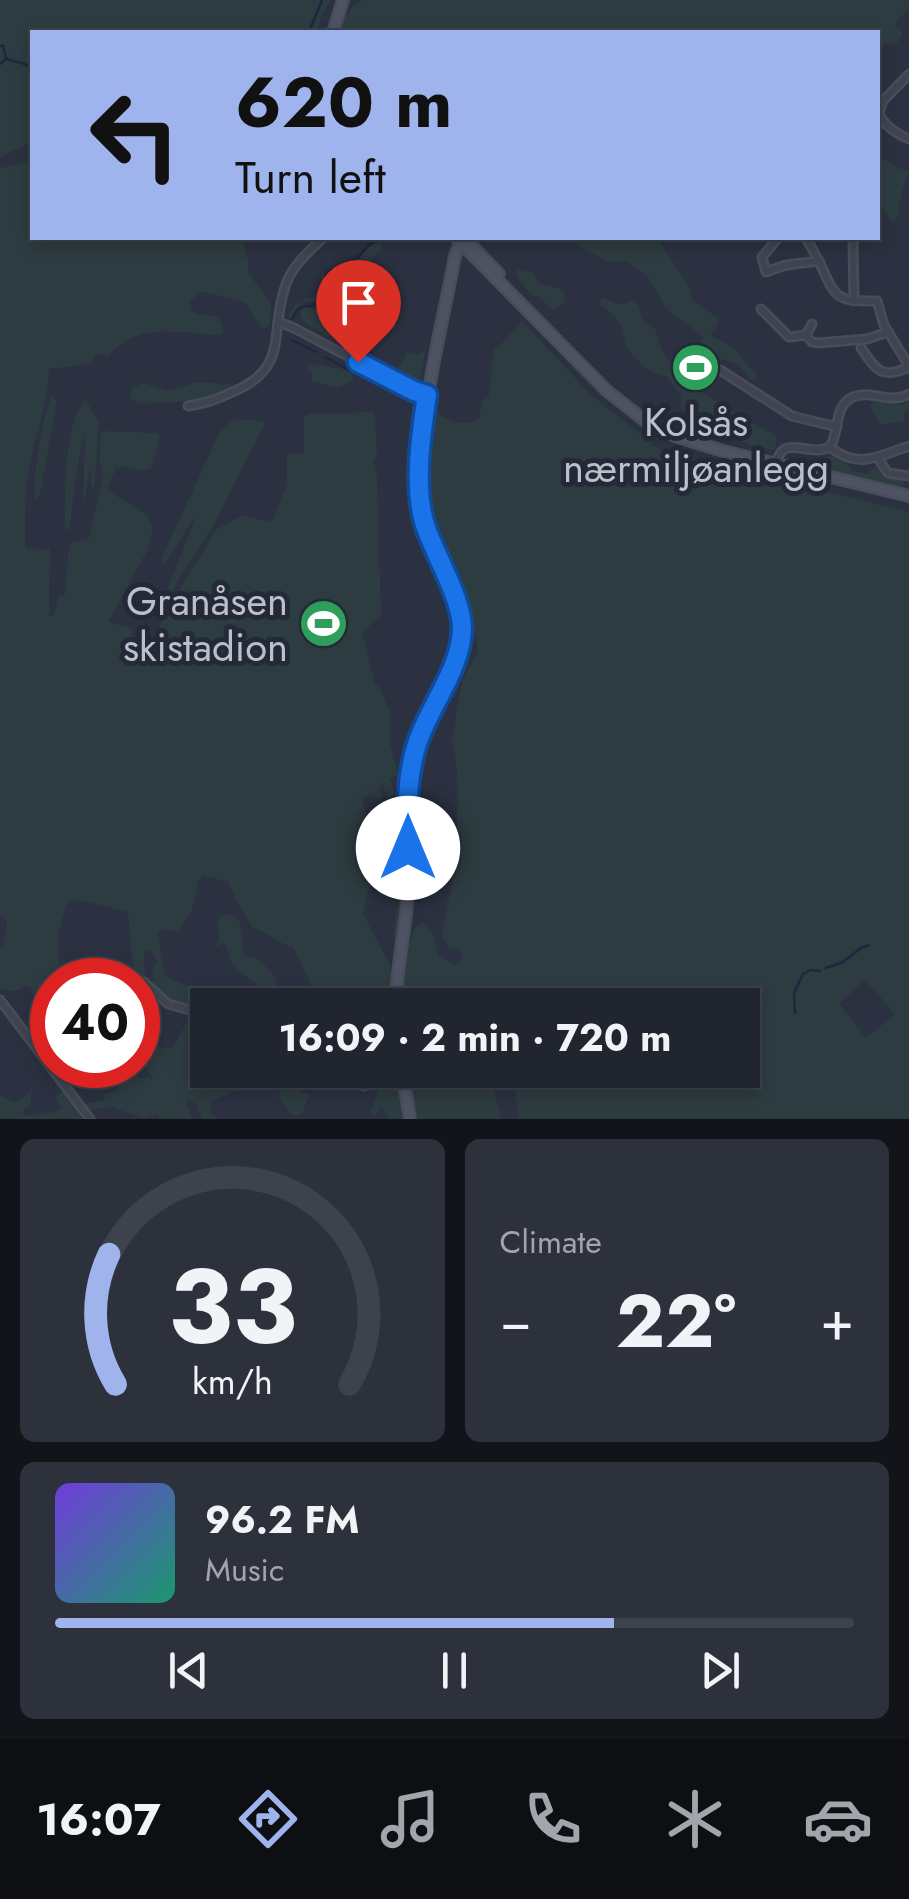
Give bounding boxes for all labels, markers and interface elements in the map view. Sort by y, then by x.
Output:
text: 620 m [235,52,453,153]
icon: left [70,70,200,200]
text: Turn left [235,145,386,210]
pin [316,260,401,363]
icon: arrive [331,275,386,330]
sports icon: Kolsås nærmiljøanlegg [670,341,722,393]
place label: Kolsås nærmiljøanlegg [563,393,829,497]
place label: Granåsen skistadion [123,572,288,676]
sports icon: Granåsen skistadion [297,598,349,650]
position arrow [356,796,460,900]
speed limit sign: 40 [30,958,160,1088]
text: 16:09 · 2 min · 720 m [278,1010,672,1065]
text: Climate [500,1219,602,1265]
text: 33 [168,1231,297,1381]
text: 22° [616,1267,736,1375]
text: − [500,1281,532,1361]
text: + [820,1281,854,1361]
text: km/h [192,1356,273,1407]
text: 96.2 FM [205,1492,359,1547]
text: Music [205,1547,284,1593]
icon: previous [161,1643,216,1698]
icon: pause [427,1643,482,1698]
icon: next [693,1643,748,1698]
icon: directions [233,1784,303,1854]
icon: music [375,1784,445,1854]
icon: phone [518,1784,588,1854]
icon: climate [660,1784,730,1854]
icon: car [803,1784,873,1854]
text: 16:07 [36,1787,161,1852]

